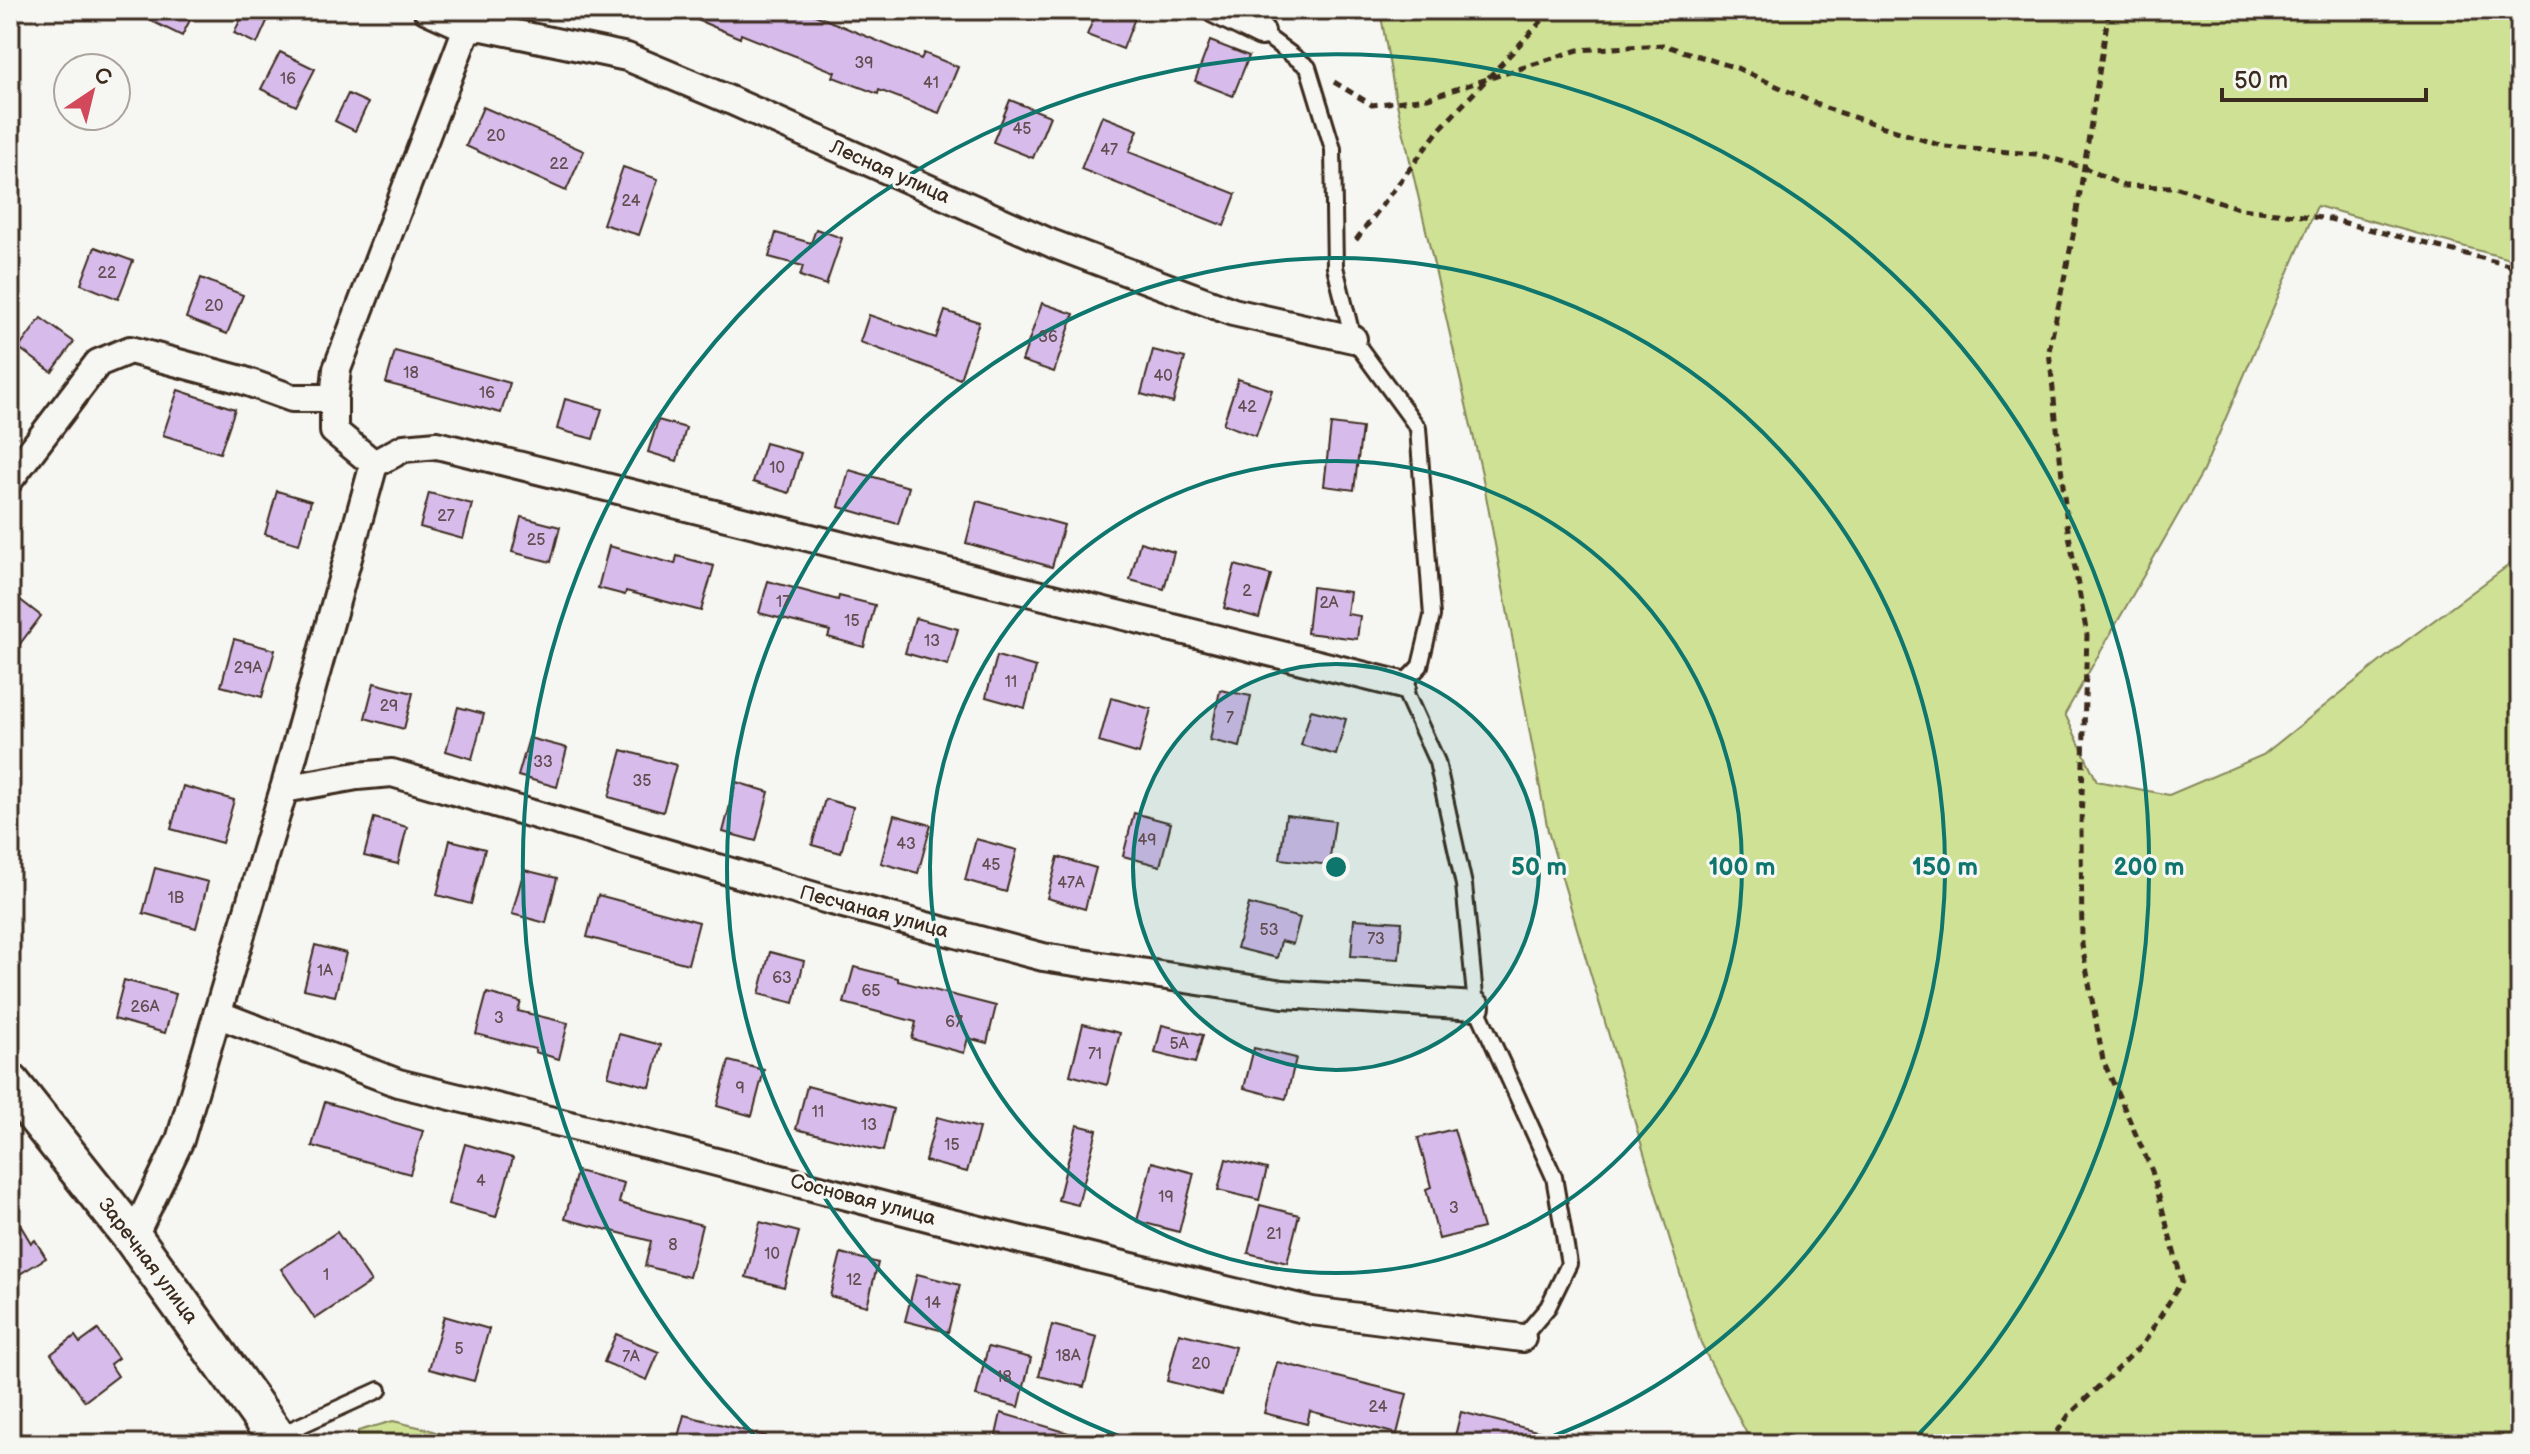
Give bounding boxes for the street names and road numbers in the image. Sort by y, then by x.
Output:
street label: Лесная улица [825,134,954,209]
street label: Песчаная улица [797,881,951,943]
street label: Сосновая улица [788,1169,939,1231]
street label: Заречная улица [93,1193,203,1329]

